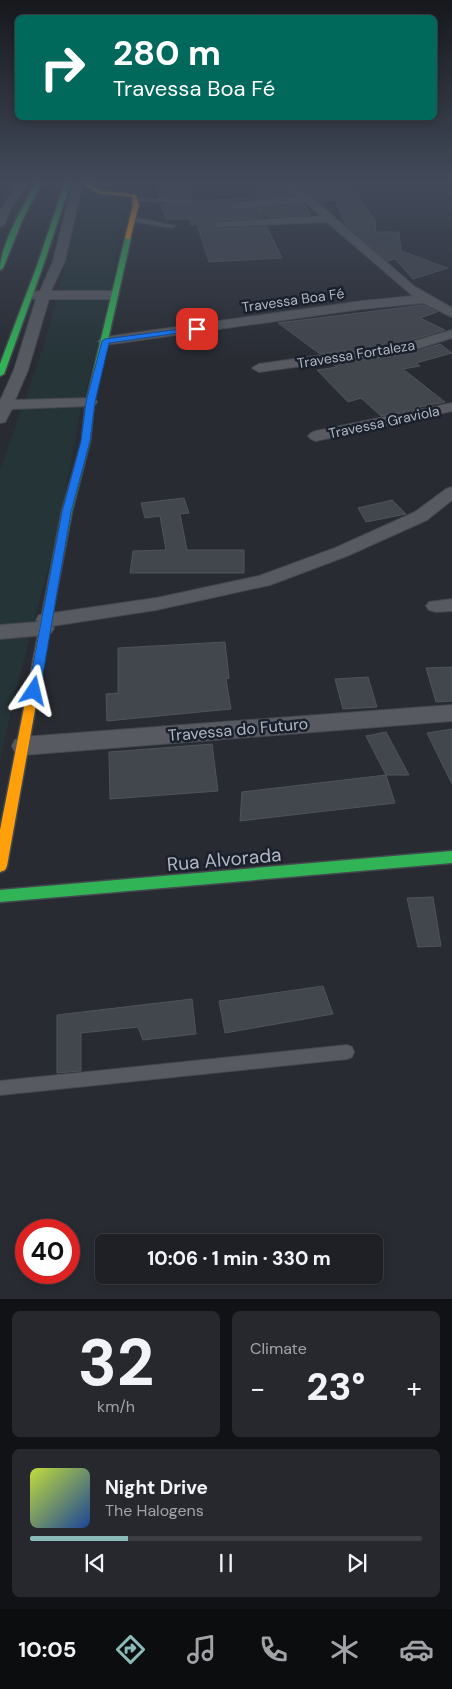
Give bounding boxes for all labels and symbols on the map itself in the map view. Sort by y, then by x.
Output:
street label: Travessa Boa Fé [241,284,345,316]
pin [176,308,218,350]
street label: Travessa Fortaleza [296,336,416,372]
street label: Travessa Graviola [327,401,441,443]
position arrow [7,664,59,716]
street label: Travessa do Futuro [167,713,309,746]
street label: Rua Alvorada [166,842,282,877]
speed limit sign: 40 [15,1219,80,1284]

